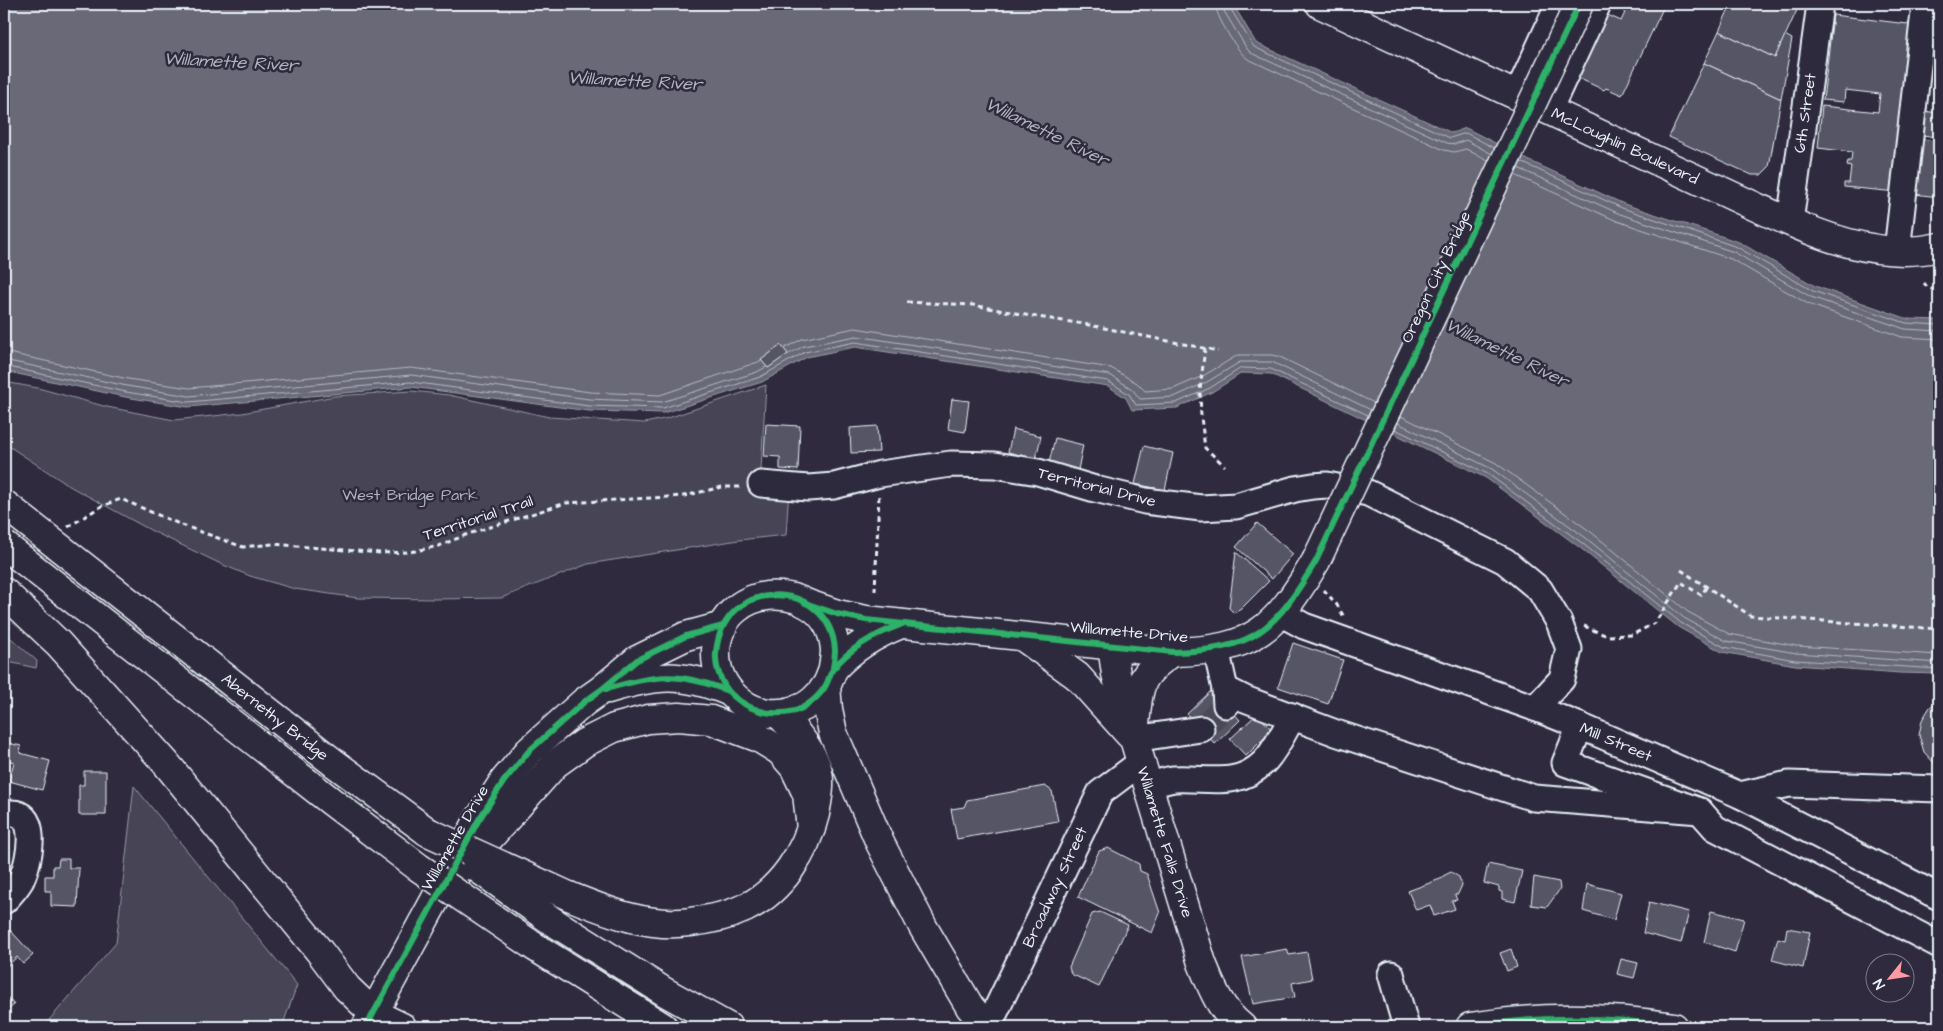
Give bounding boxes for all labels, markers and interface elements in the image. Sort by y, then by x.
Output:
water label: Willamette River [163,46,301,78]
water label: Willamette River [567,65,705,97]
street label: 6th Street [1789,71,1822,154]
water label: Willamette River [981,91,1115,174]
street label: McLoughlin Boulevard [1547,102,1702,191]
street label: Oregon City Bridge [1396,207,1477,347]
water label: Willamette River [1441,312,1575,395]
street label: Territorial Drive [1036,462,1159,512]
park label: West Bridge Park [342,484,478,507]
street label: Territorial Trail [420,490,536,546]
street label: Willamette Drive [1069,616,1189,648]
street label: Abernethy Bridge [216,668,334,767]
street label: Mill Street [1577,717,1656,767]
street label: Willamette Falls Drive [1132,764,1199,921]
street label: Willamette Drive [416,781,494,895]
street label: Broadway Street [1017,822,1094,952]
north arrow [1866,954,1916,1004]
text: N [1869,975,1890,993]

